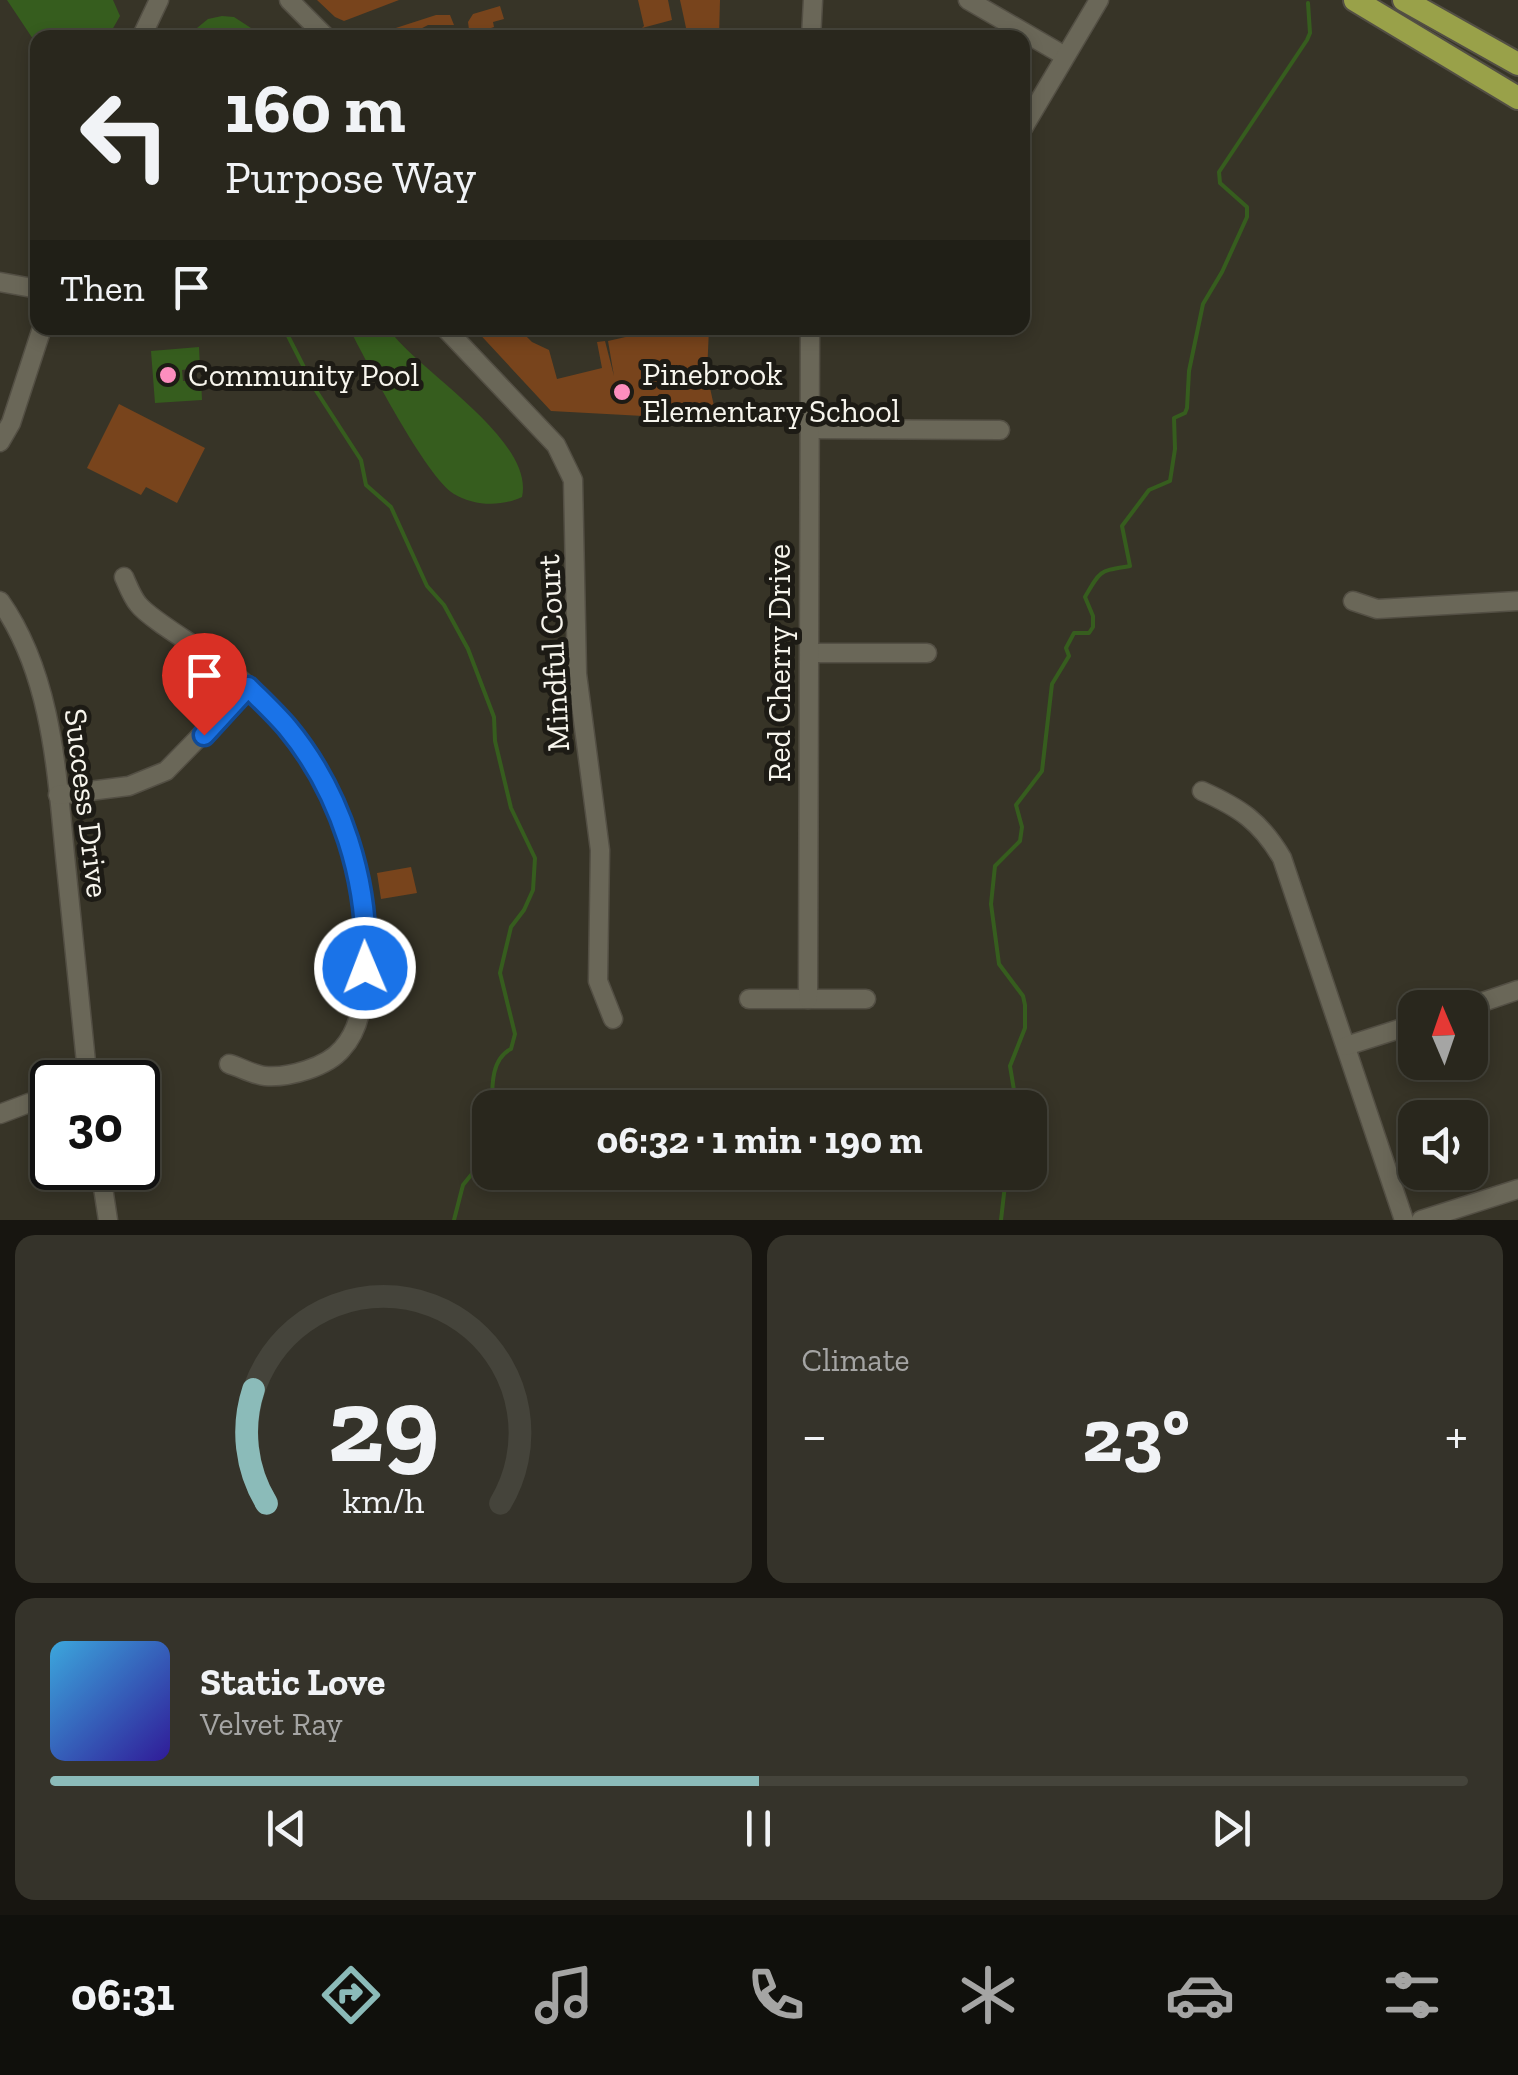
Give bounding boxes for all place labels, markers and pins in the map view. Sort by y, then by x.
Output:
place label: Pinebrook Elementary School [642,355,900,430]
place label: Community Pool [188,356,419,394]
marker: Community Pool [157,364,179,386]
marker: Pinebrook Elementary School [611,381,633,403]
pin [162,633,247,736]

